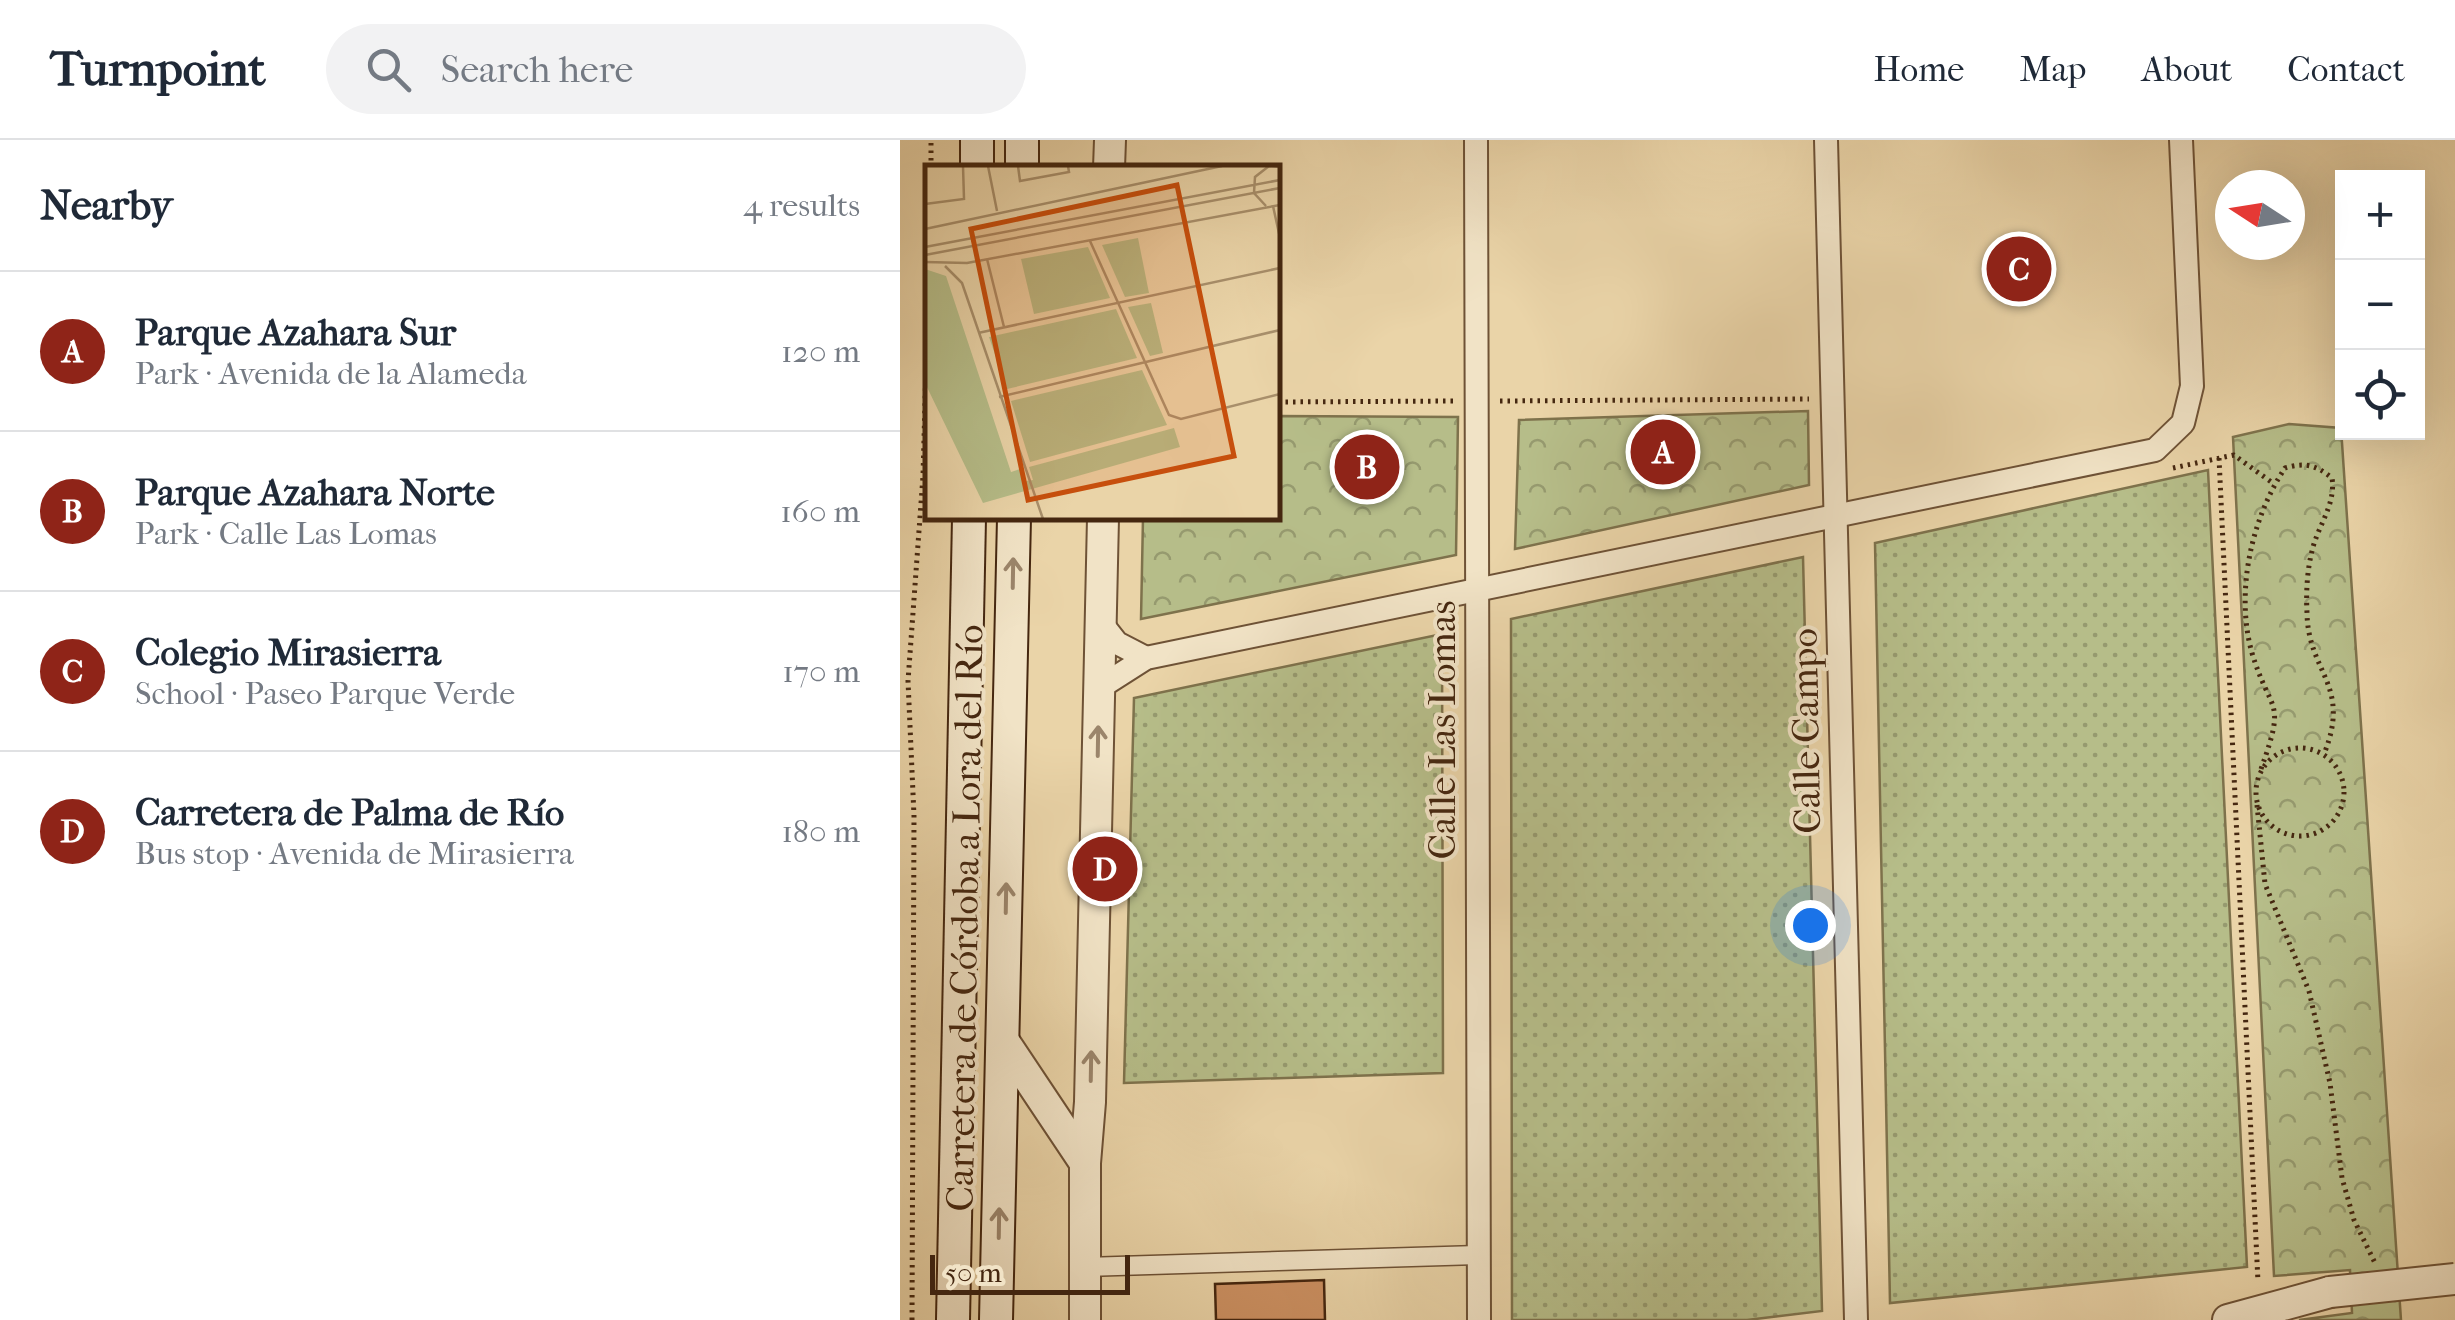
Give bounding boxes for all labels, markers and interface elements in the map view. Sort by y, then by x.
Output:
search box [326,24,1026,114]
text: Turnpoint [50,41,266,97]
icon: search [361,42,416,97]
text: Search here [441,47,633,92]
text: Home [1873,49,1964,90]
text: Map [2019,49,2087,90]
text: About [2142,49,2232,90]
text: Contact [2287,49,2405,90]
inset map [925,165,1280,520]
north arrow [2215,170,2305,260]
map controls [2335,170,2425,440]
button: + [2335,170,2425,260]
text: Nearby [40,181,172,230]
text: 4 results [743,187,860,224]
pin: C [1986,232,2052,306]
button: − [2335,260,2425,350]
text: Parque Azahara Sur [135,310,456,355]
text: A [62,333,83,370]
text: 120 m [781,333,860,370]
button: locate [2335,350,2425,440]
text: Park · Avenida de la Alameda [135,355,527,392]
pin: A [1630,414,1696,490]
pin: B [1334,430,1400,504]
text: Parque Azahara Norte [135,470,495,515]
text: B [62,493,83,530]
text: 160 m [780,493,860,530]
text: Park · Calle Las Lomas [135,515,437,552]
one-way arrow [1003,557,1022,589]
street label: Calle Las Lomas [1420,600,1465,860]
street label: Carretera de Córdoba a Lora del Río [937,624,993,1212]
street label: Calle Campo [1782,628,1830,834]
text: Colegio Mirasierra [135,630,441,675]
text: C [62,653,83,690]
text: 170 m [782,653,860,690]
text: School · Paseo Parque Verde [135,675,515,712]
one-way arrow [1089,725,1108,757]
text: Carretera de Palma de Río [135,790,564,835]
text: D [60,813,85,850]
text: 180 m [781,813,860,850]
pin: D [1072,832,1138,906]
text: Bus stop · Avenida de Mirasierra [135,835,574,872]
one-way arrow [997,882,1016,914]
your location [1785,900,1836,951]
one-way arrow [1082,1050,1101,1082]
one-way arrow [989,1207,1008,1239]
scale bar [930,1250,1130,1294]
text: 50 m [945,1256,1002,1289]

